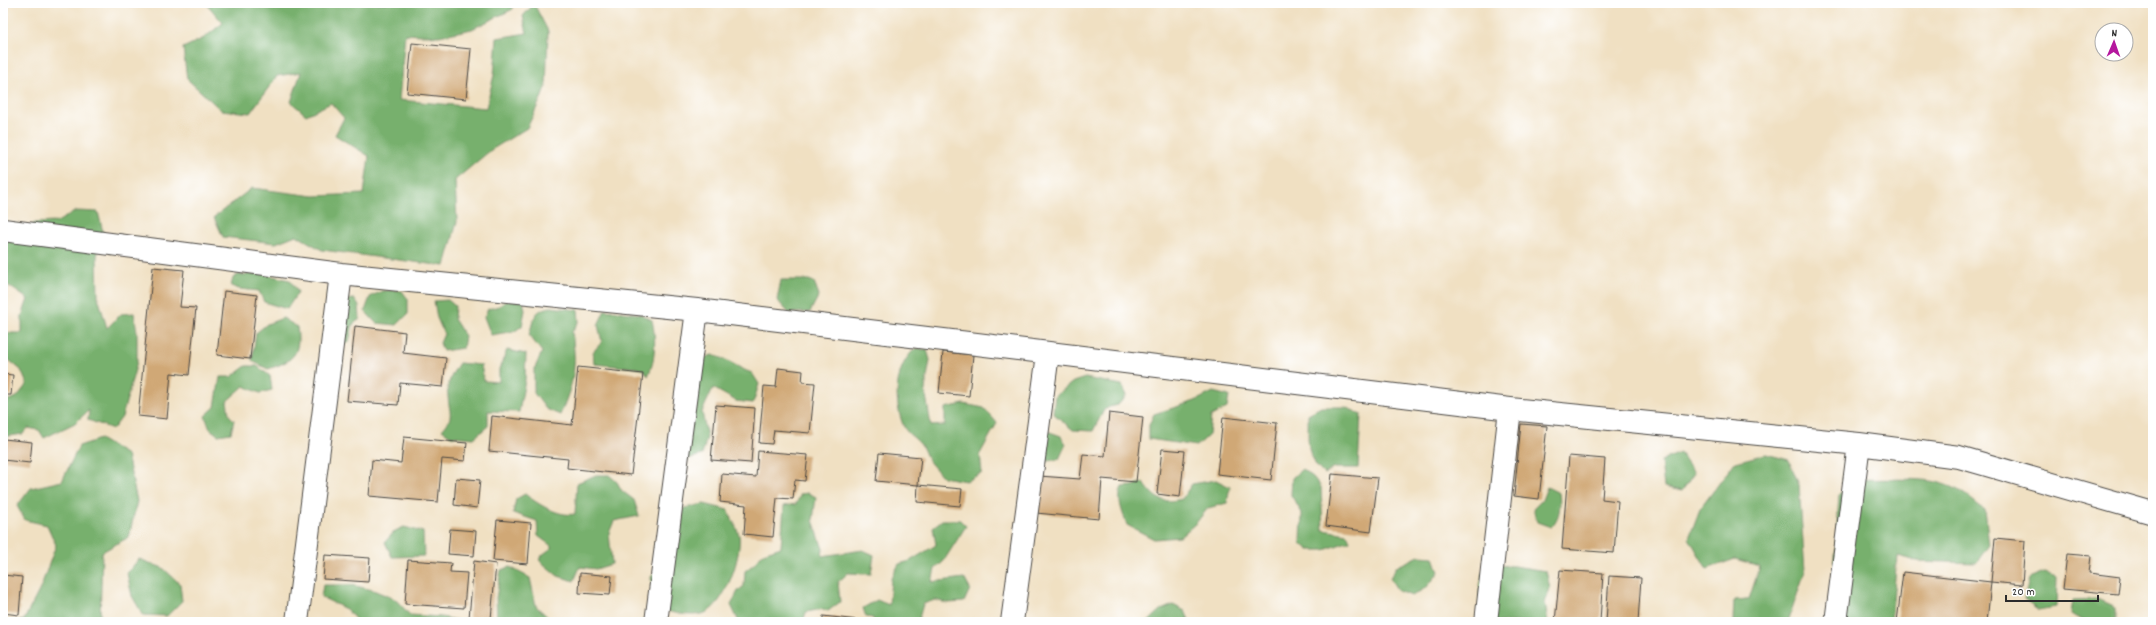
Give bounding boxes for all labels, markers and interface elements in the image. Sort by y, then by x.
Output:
north arrow [2094,22,2134,62]
text: N [2111,26,2118,42]
scale bar [2006,577,2098,603]
text: 20 m [2012,584,2035,601]

